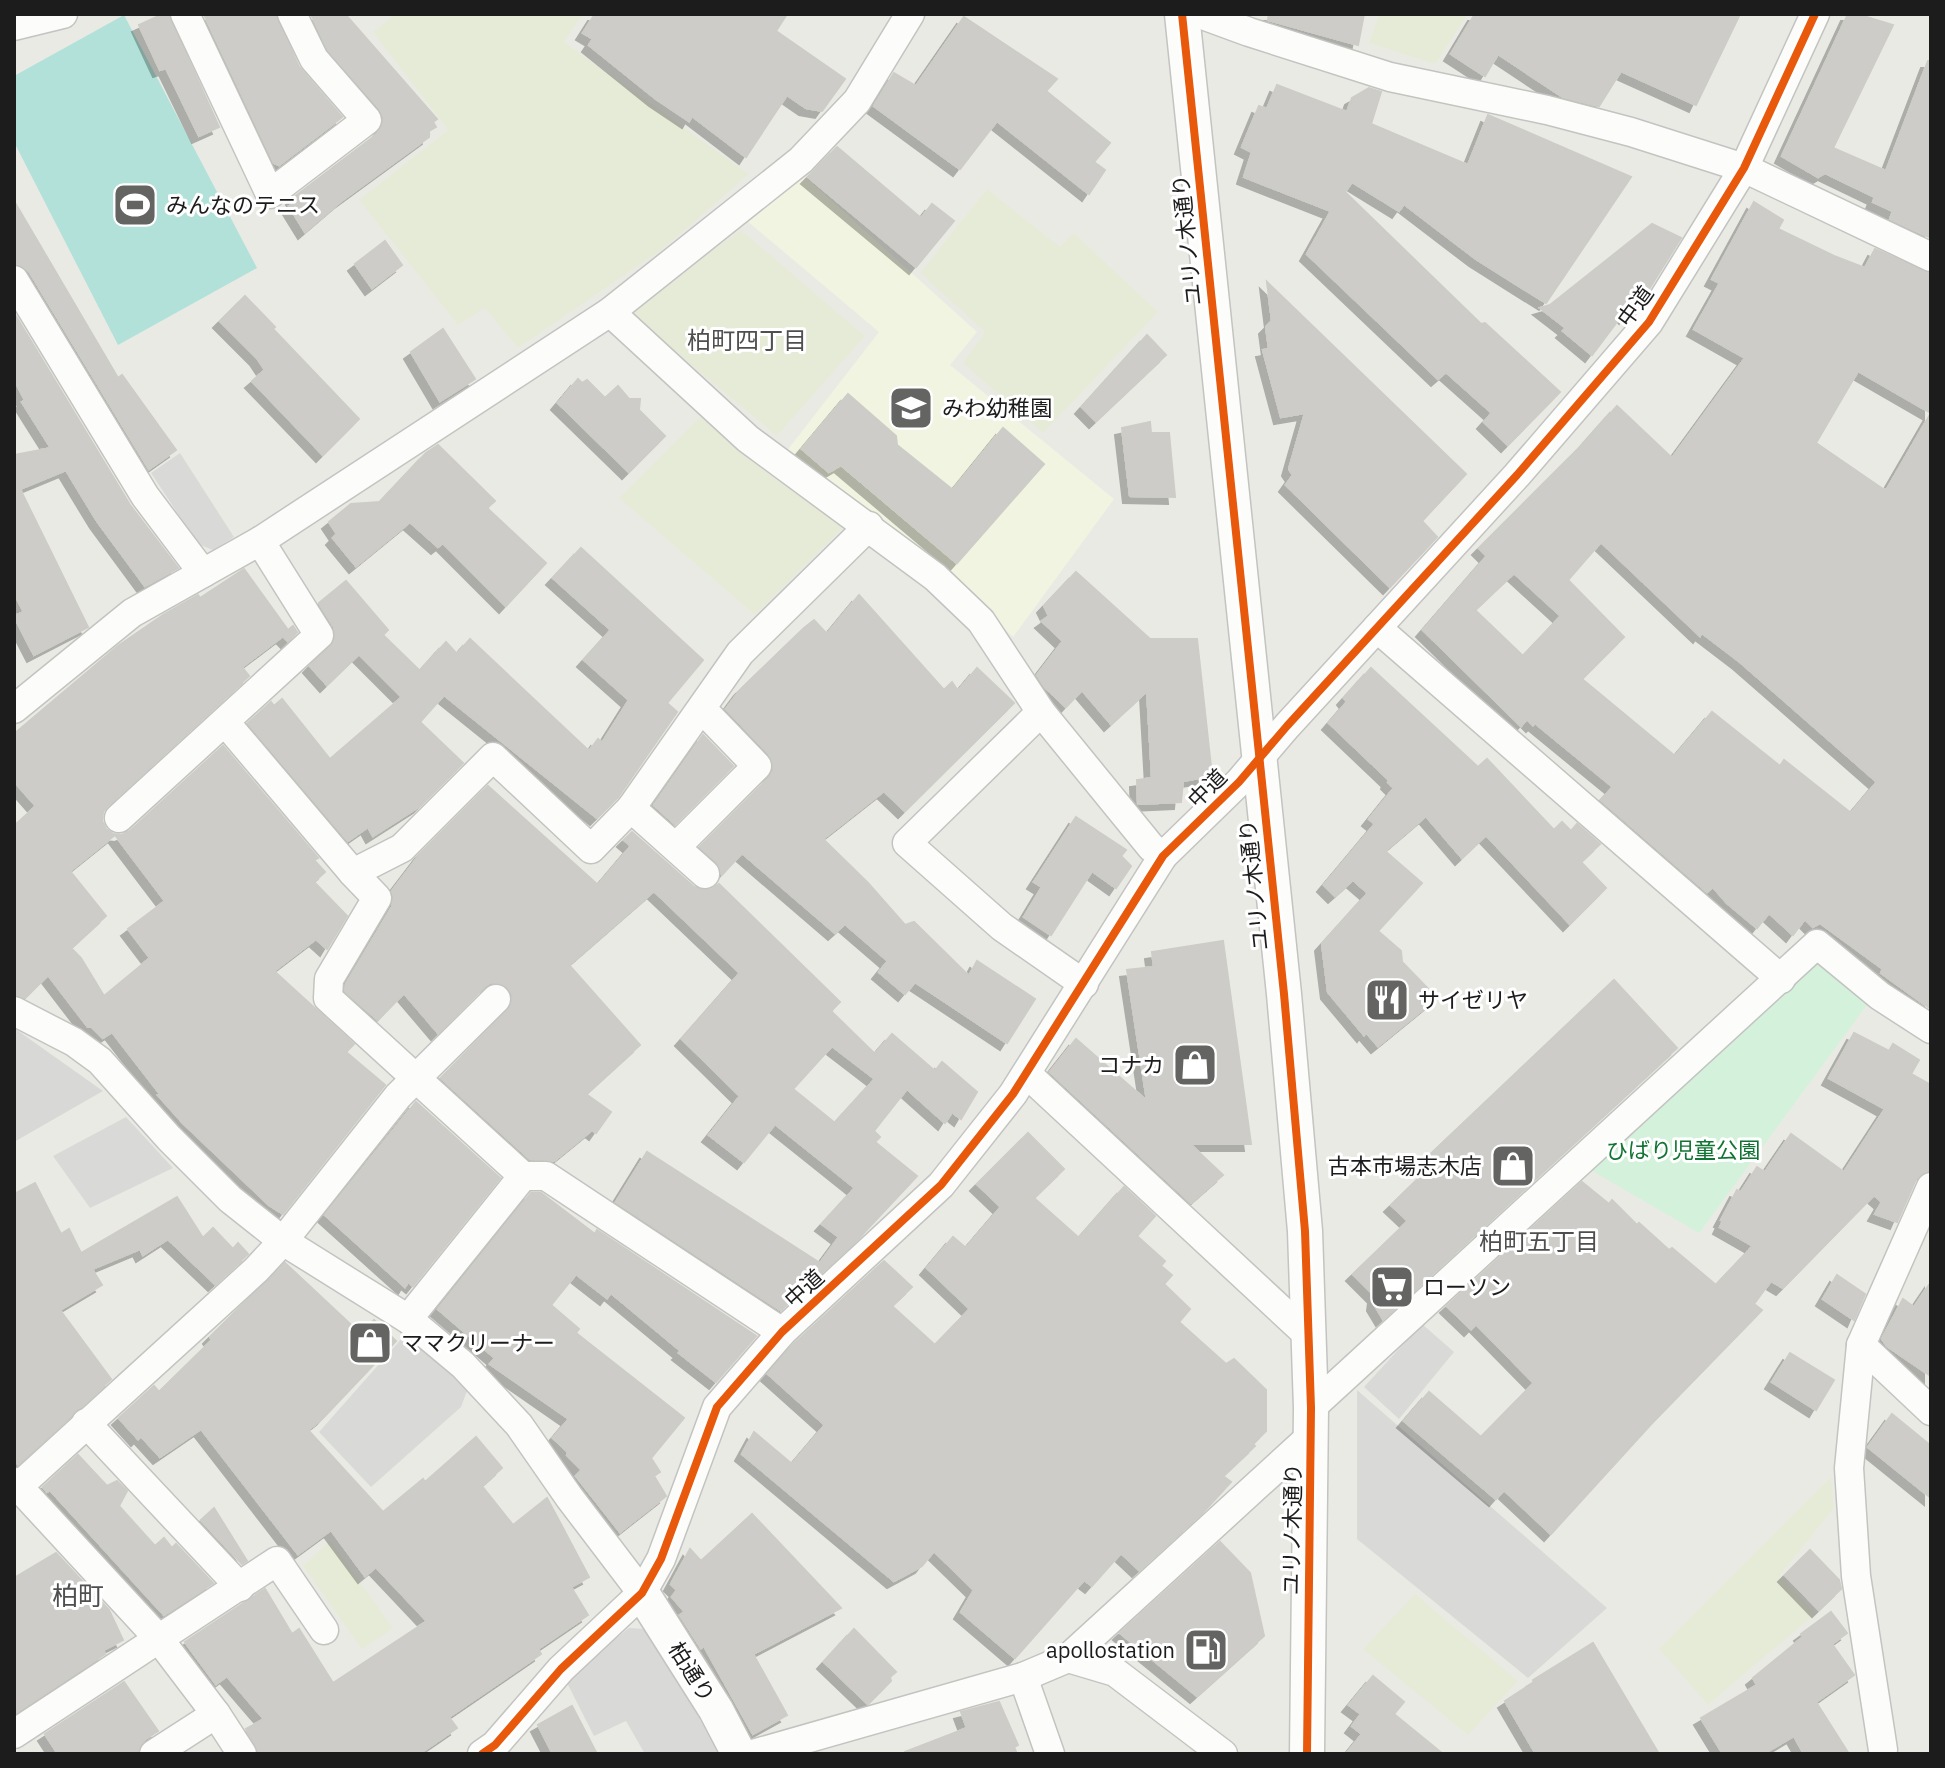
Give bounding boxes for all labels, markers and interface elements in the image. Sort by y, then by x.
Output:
street label: ユリノ木通り [1165,173,1208,307]
sports icon: みんなのテニス [111,181,159,229]
place label: みんなのテニス [166,190,320,219]
street label: 中道 [1610,279,1659,332]
district label: 柏町四丁目 [687,324,807,356]
school or university icon: みわ幼稚園 [887,384,935,432]
place label: みわ幼稚園 [942,393,1052,422]
street label: 中道 [1181,762,1232,813]
street label: ユリノ木通り [1232,818,1275,952]
restaurant icon: サイゼリヤ [1363,976,1411,1024]
place label: サイゼリヤ [1418,985,1528,1014]
shop icon: コナカ [1171,1041,1219,1089]
place label: コナカ [1098,1050,1164,1079]
park label: ひばり児童公園 [1606,1135,1760,1164]
shop icon: 古本市場志木店 [1489,1142,1537,1190]
place label: 古本市場志木店 [1328,1151,1482,1180]
district label: 柏町五丁目 [1479,1225,1599,1257]
street label: 中道 [778,1262,830,1313]
supermarket icon: ローソン [1368,1263,1416,1311]
place label: ローソン [1423,1272,1511,1301]
shop icon: ママクリーナー [346,1319,394,1367]
place label: ママクリーナー [401,1328,555,1357]
street label: ユリノ木通り [1276,1463,1307,1595]
district label: 柏町 [52,1578,104,1612]
fuel station icon: apollostation [1182,1626,1230,1674]
place label: apollostation [1046,1635,1175,1664]
street label: 柏通り [663,1636,722,1707]

